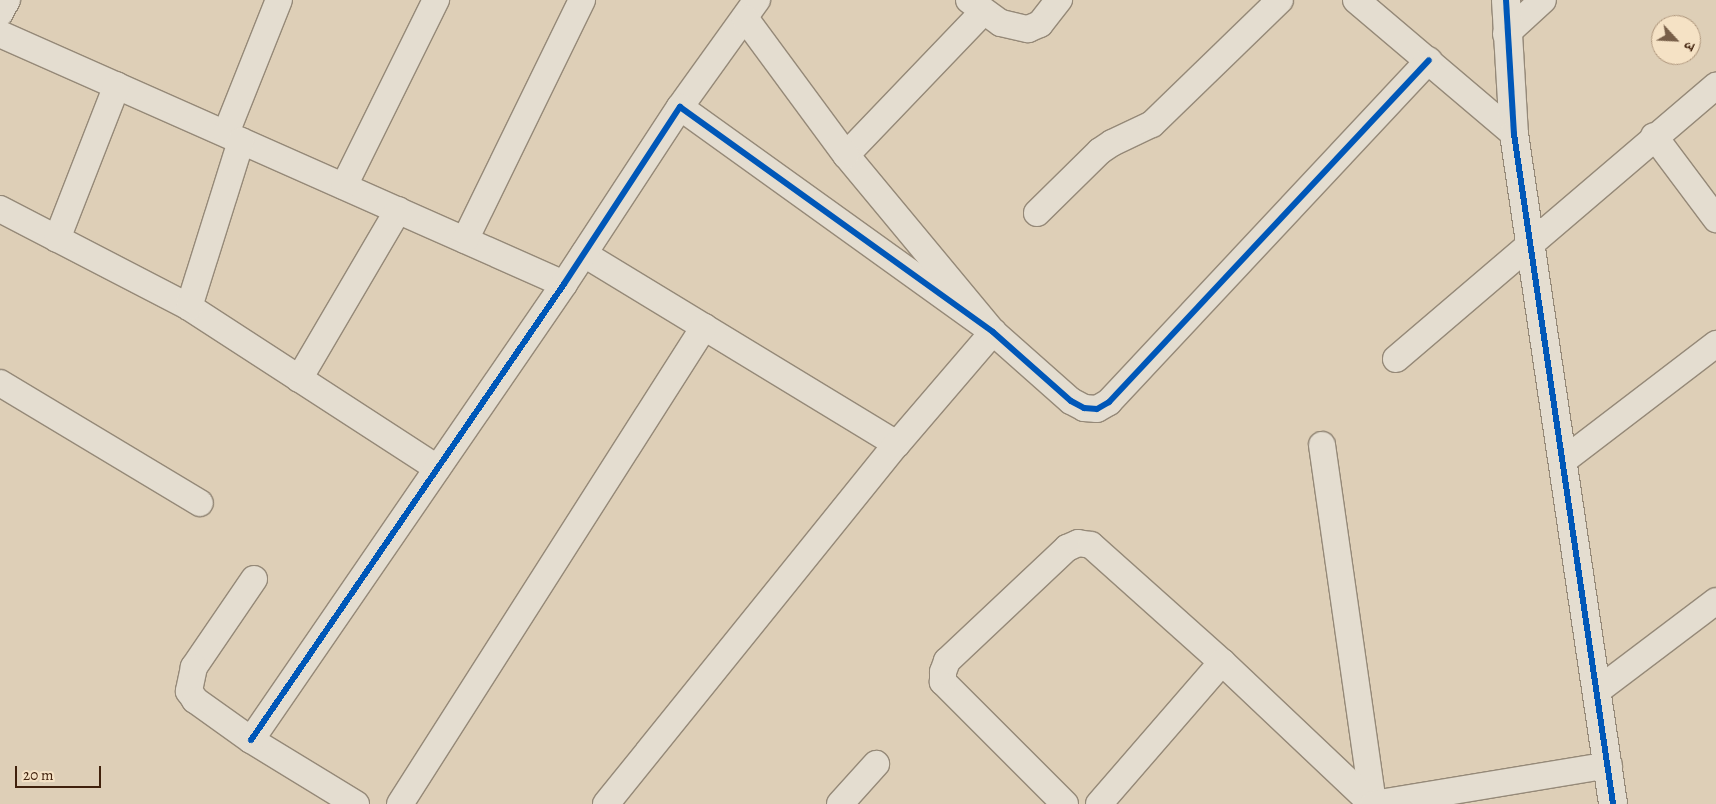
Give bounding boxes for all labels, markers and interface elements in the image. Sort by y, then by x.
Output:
north arrow [1651,15,1701,65]
text: उ [1679,39,1699,53]
scale bar [18,756,104,788]
text: 20 m [23,765,54,785]

